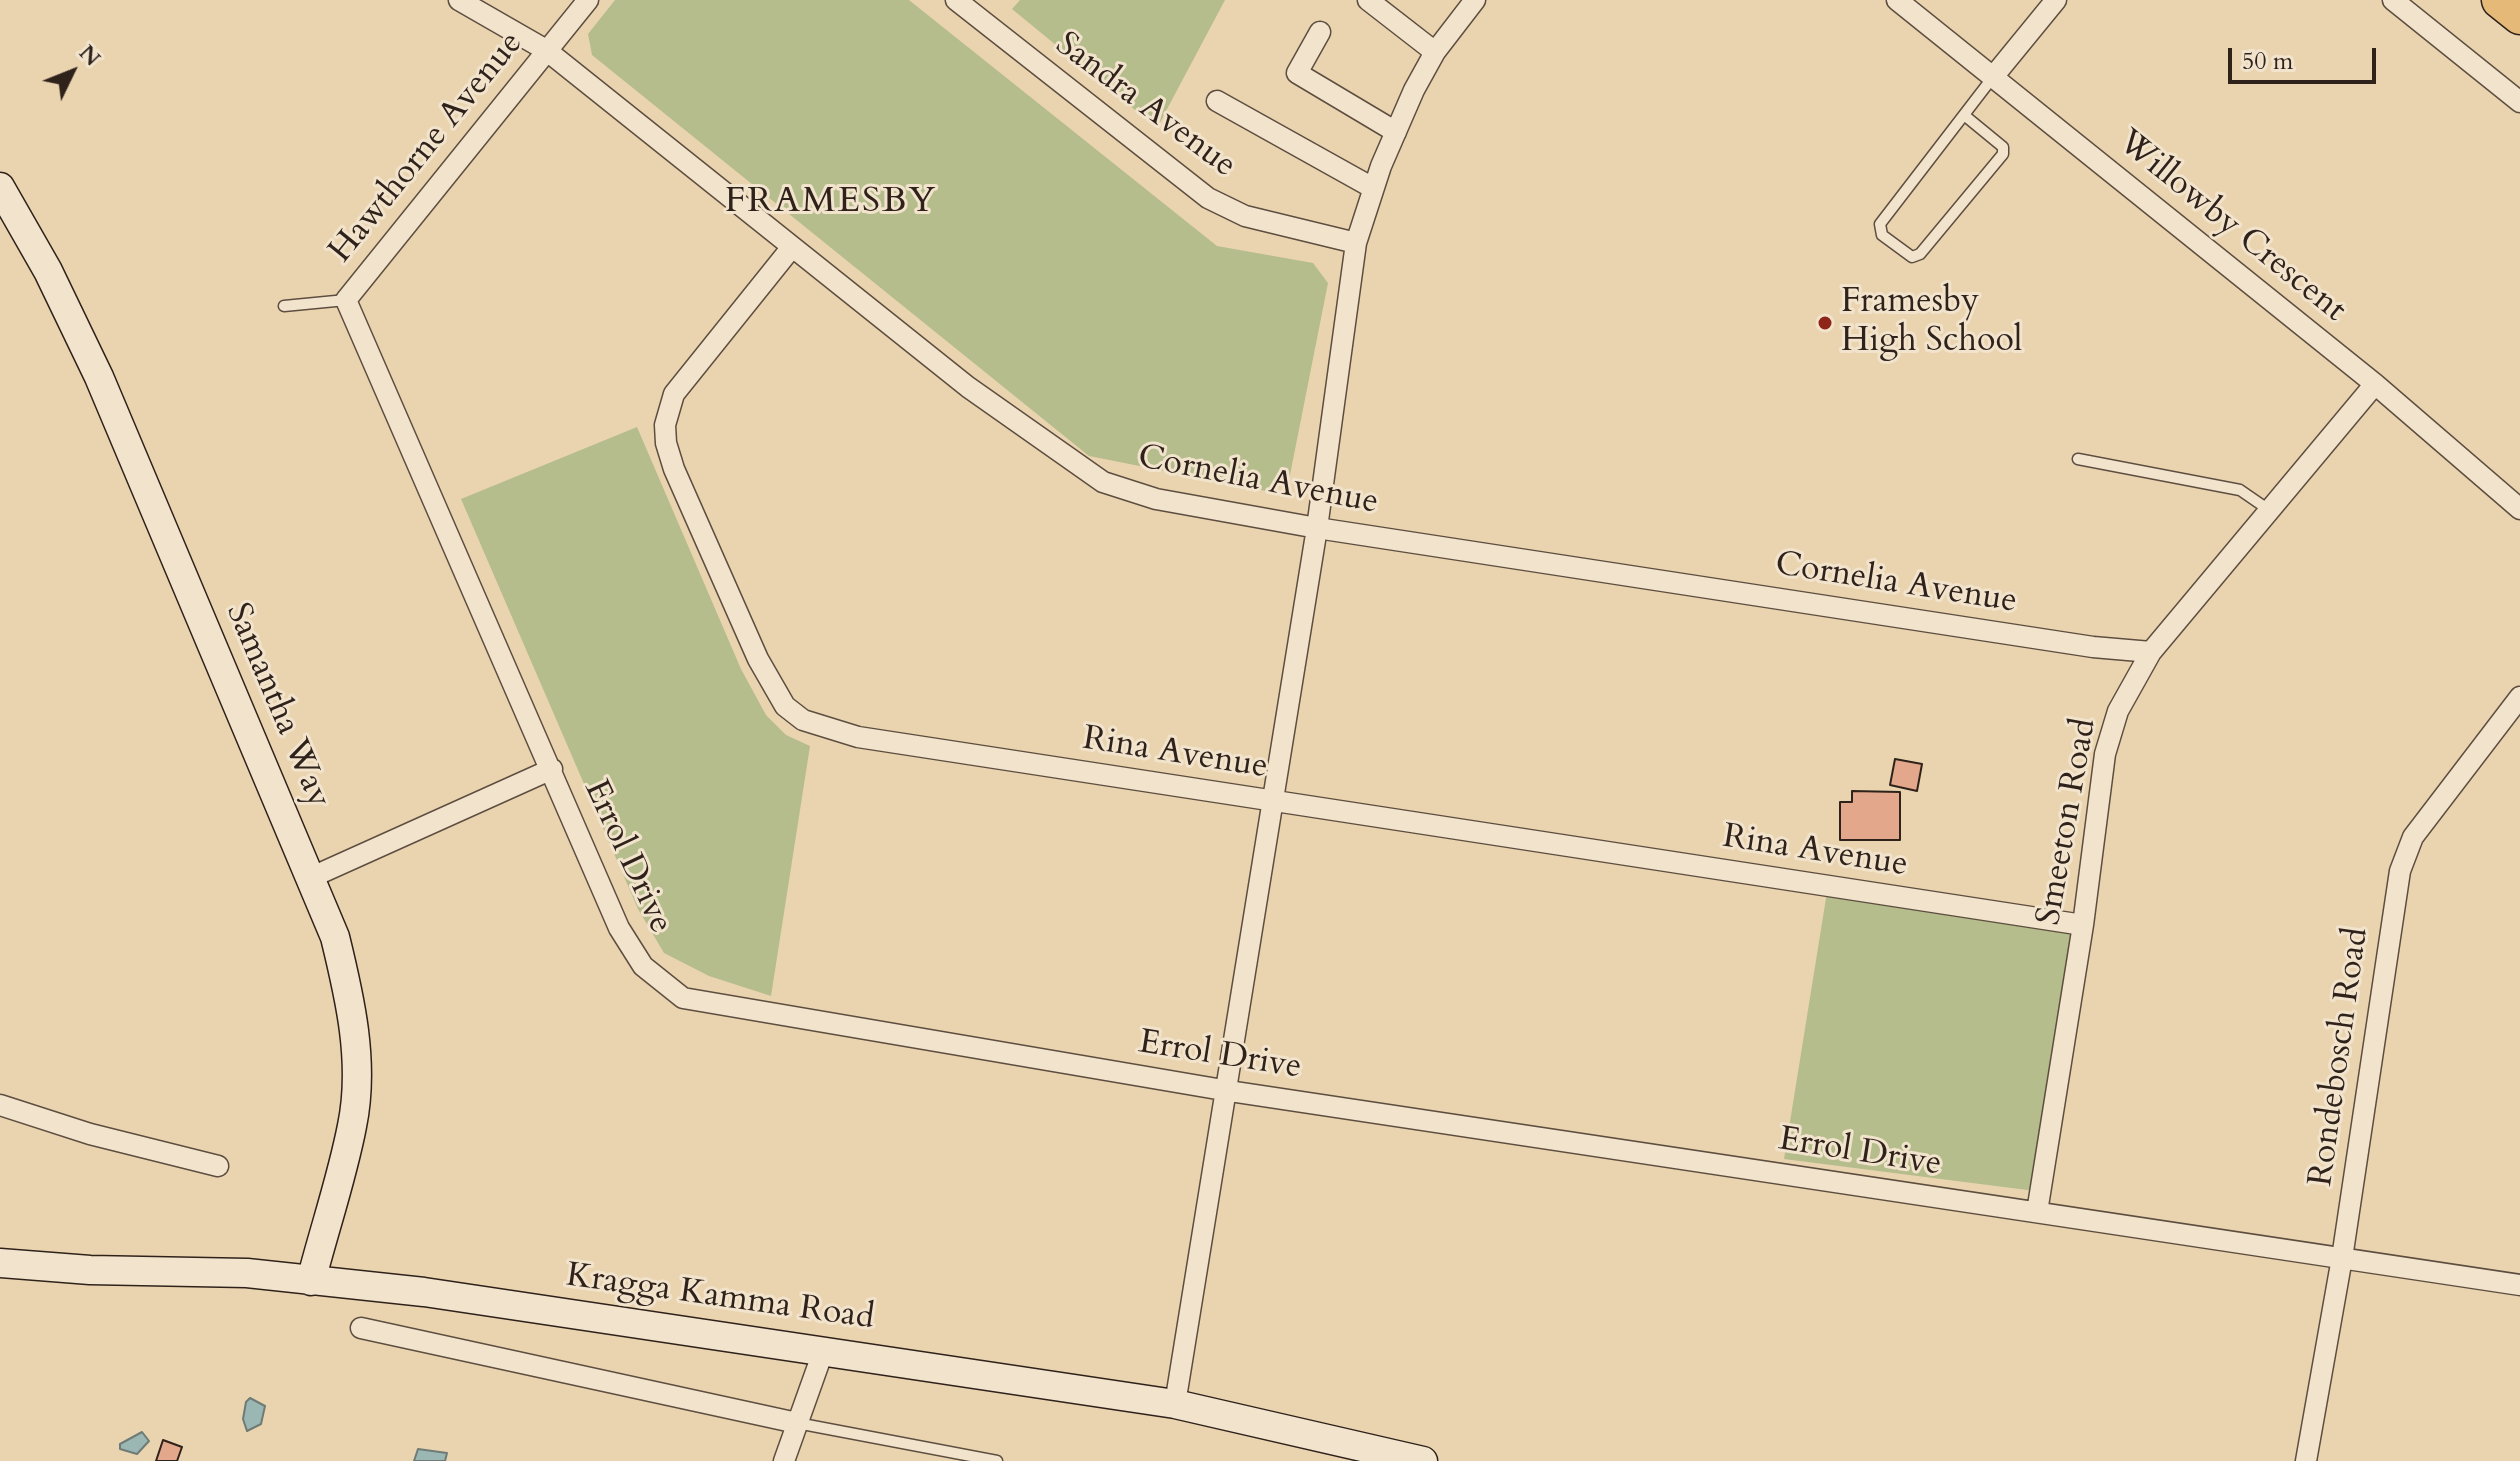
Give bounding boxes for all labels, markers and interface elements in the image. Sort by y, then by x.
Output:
street label: Hawthorne Avenue [322,25,532,271]
street label: Sandra Avenue [1047,25,1243,187]
north arrow [32,32,112,112]
scale bar [2232,32,2380,82]
text: N [72,38,107,73]
text: 50 m [2242,45,2293,78]
street label: Willowby Crescent [2109,123,2353,331]
district label: FRAMESBY [725,181,937,225]
place label: Framesby High School [1841,283,2022,362]
marker: Framesby High School [1816,314,1834,332]
street label: Cornelia Avenue [1134,438,1382,524]
street label: Cornelia Avenue [1772,545,2020,623]
street label: Samantha Way [216,598,338,814]
street label: Smeeton Road [2030,716,2106,928]
street label: Rina Avenue [1080,719,1270,789]
street label: Errol Drive [574,774,680,940]
street label: Rina Avenue [1720,817,1910,887]
street label: Rondebosch Road [2302,925,2378,1189]
street label: Errol Drive [1136,1023,1304,1089]
street label: Errol Drive [1776,1120,1944,1186]
street label: Kragga Kamma Road [563,1256,877,1340]

